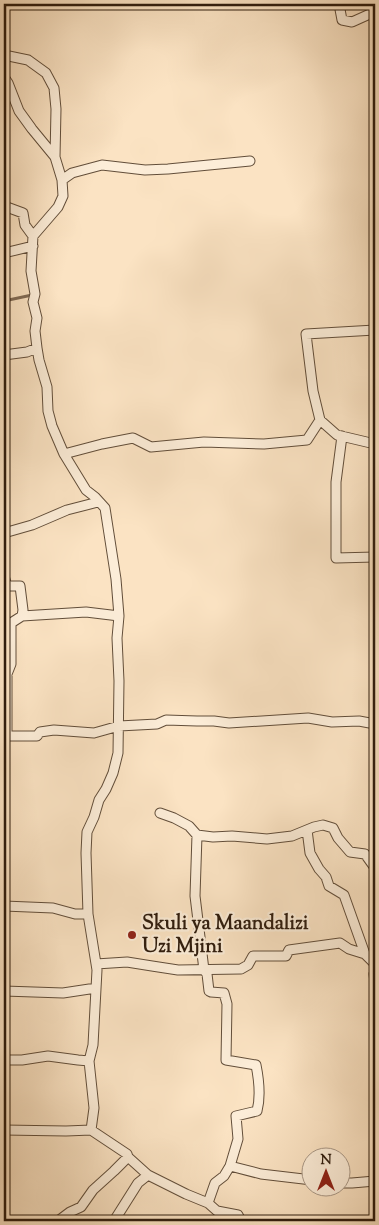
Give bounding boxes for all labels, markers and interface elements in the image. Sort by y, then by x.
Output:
place label: Skuli ya Maandalizi Uzi Mjini [142,910,309,962]
marker: Skuli ya Maandalizi Uzi Mjini [126,929,138,941]
north arrow [302,1148,352,1198]
text: N [320,1151,332,1171]

